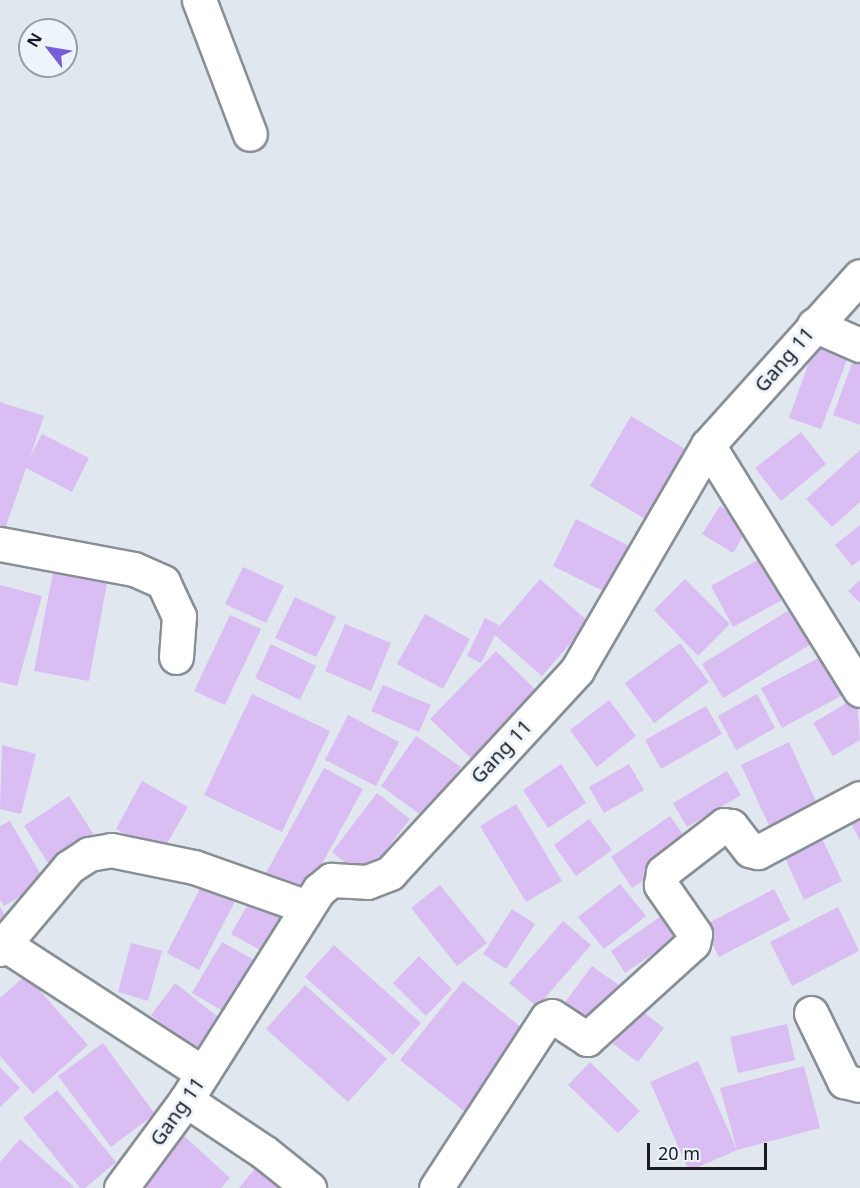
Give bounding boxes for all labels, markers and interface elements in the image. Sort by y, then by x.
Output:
north arrow [18,18,78,78]
text: N [22,29,47,51]
street label: Gang 11 [749,321,819,397]
street label: Gang 11 [465,714,537,788]
street label: Gang 11 [145,1072,209,1150]
scale bar [650,1131,770,1169]
text: 20 m [658,1141,700,1165]

